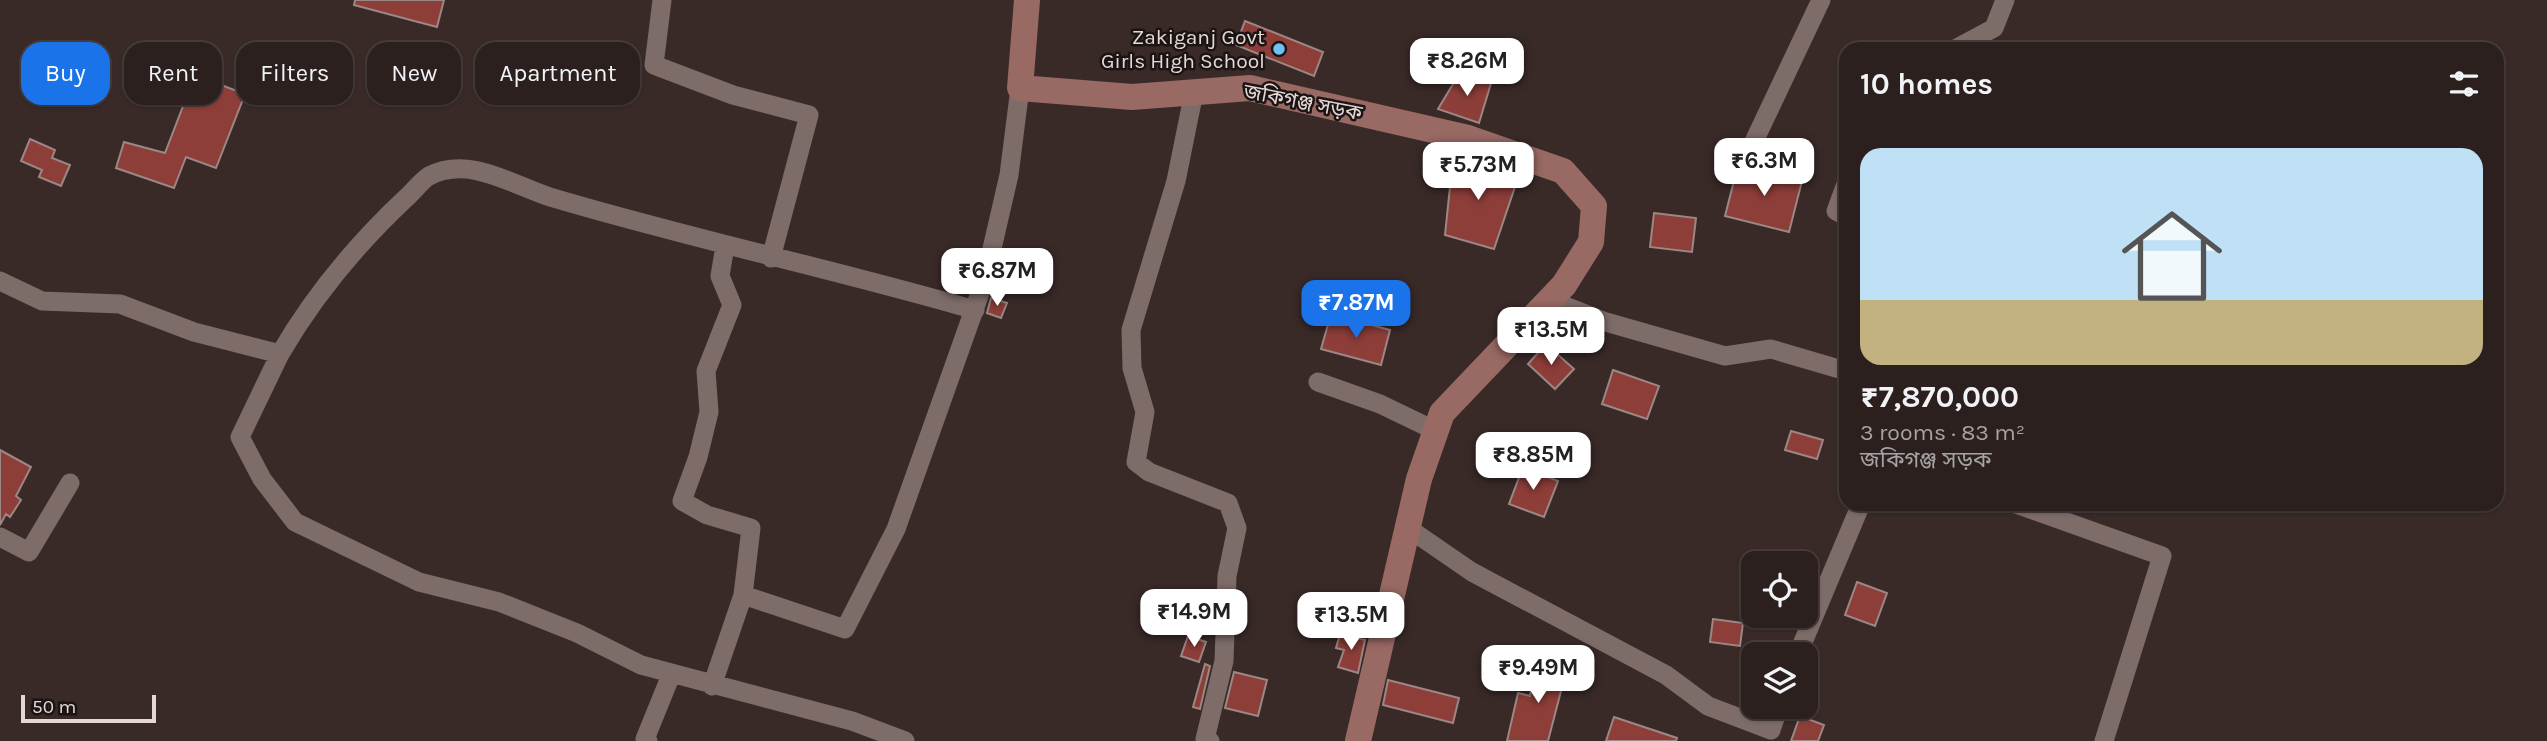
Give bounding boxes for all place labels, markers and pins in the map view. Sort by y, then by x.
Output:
place label: Zakiganj Govt Girls High School [1101,25,1265,73]
pin: ₹8.26M [1410,38,1524,98]
marker: Zakiganj Govt Girls High School [1271,41,1287,57]
pin: ₹6.3M [1715,138,1813,198]
pin: ₹5.73M [1421,142,1535,202]
pin: ₹6.87M [940,248,1054,308]
pin: ₹7.87M [1299,280,1413,340]
pin: ₹13.5M [1494,308,1608,367]
pin: ₹8.85M [1476,433,1590,492]
pin: ₹14.9M [1137,590,1251,649]
pin: ₹13.5M [1294,592,1408,652]
pin: ₹9.49M [1481,646,1595,705]

